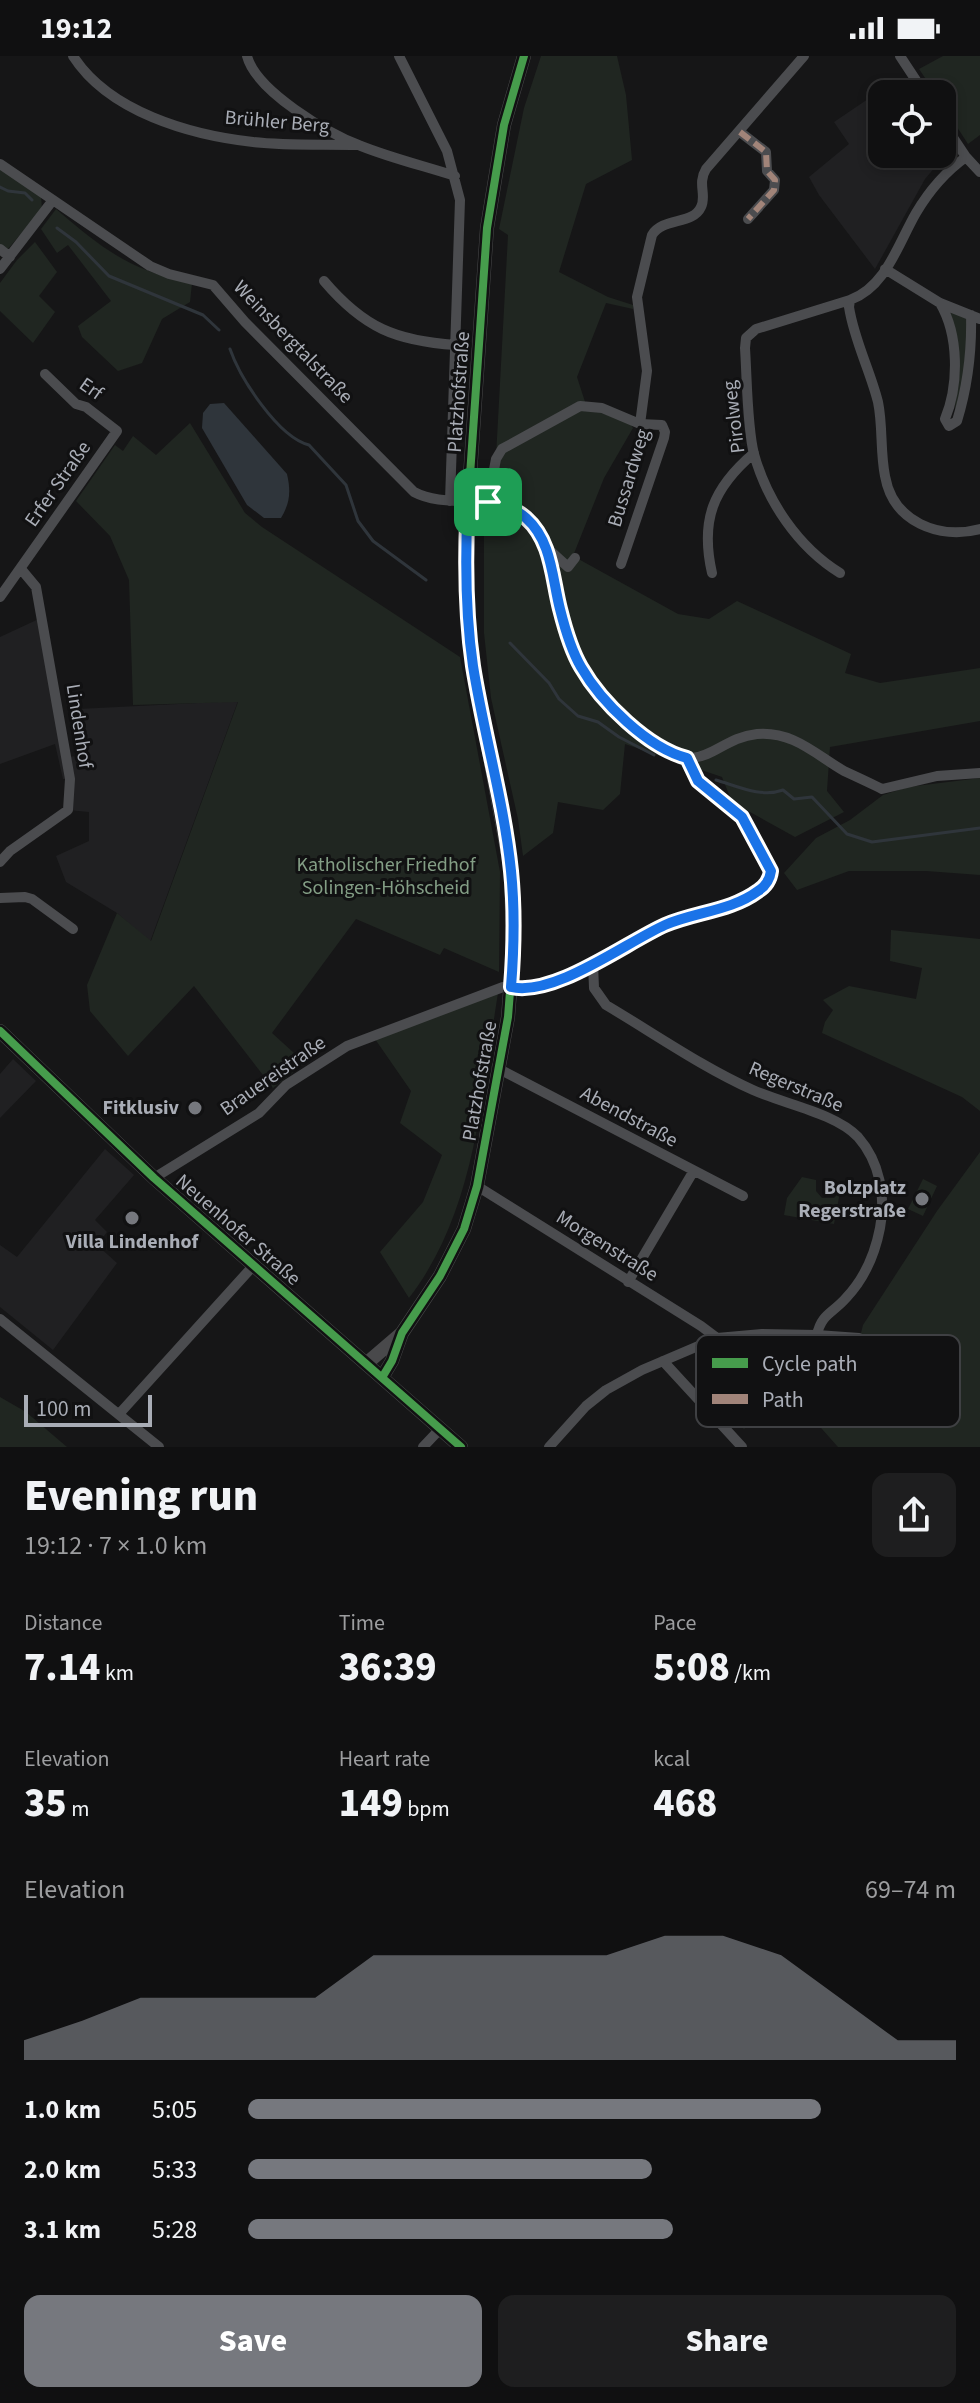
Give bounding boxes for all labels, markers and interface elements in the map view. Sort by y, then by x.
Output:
text: 19:12 [40,7,112,50]
map controls [868,80,956,168]
button: locate [868,80,956,168]
street label: Brühler Berg [224,103,330,141]
street label: Weinsbergtalstraße [227,274,359,410]
street label: Platzhofstraße [441,330,477,454]
street label: Erf [73,371,110,408]
street label: Pirolweg [716,379,752,455]
street label: Bussardweg [601,425,657,531]
street label: Erfer Straße [18,435,98,533]
pin [454,468,522,536]
icon: arrive [466,480,510,524]
street label: Lindenhof [59,682,100,771]
park label: Katholischer Friedhof Solingen-Höhscheid [296,851,477,902]
street label: Platzhofstraße [456,1019,504,1143]
street label: Brauereistraße [214,1029,332,1123]
street label: Regerstraße [744,1055,848,1119]
street label: Abendstraße [575,1080,683,1154]
place label: Fitklusiv [102,1094,180,1122]
marker: Fitklusiv [186,1099,204,1117]
street label: Neuenhofer Straße [169,1168,307,1292]
place label: Bolzplatz Regerstraße [798,1174,906,1225]
marker: Bolzplatz Regerstraße [913,1190,931,1208]
street label: Morgenstraße [551,1204,663,1289]
marker: Villa Lindenhof [123,1209,141,1227]
place label: Villa Lindenhof [65,1228,199,1256]
legend [696,1335,960,1427]
text: Cycle path [762,1348,858,1380]
text: Path [762,1384,804,1416]
scale bar [24,1391,152,1427]
text: 100 m [36,1393,91,1425]
text: Evening run [24,1465,258,1528]
button: share [872,1473,956,1557]
text: 19:12 · 7 × 1.0 km [24,1527,207,1564]
text: Distance [24,1607,102,1639]
text: Time [339,1607,385,1639]
text: Pace [653,1607,696,1639]
text: 7.14 [24,1639,100,1696]
text: 36:39 [339,1639,437,1696]
text: 5:08 [653,1639,730,1696]
text: km [100,1657,134,1689]
text: /km [730,1657,771,1689]
text: Elevation [24,1743,110,1775]
text: Heart rate [339,1743,430,1775]
text: kcal [653,1743,690,1775]
text: 35 [24,1775,67,1832]
text: 149 [339,1775,403,1832]
text: 468 [653,1775,717,1832]
text: m [67,1793,89,1825]
text: bpm [403,1793,450,1825]
text: Elevation [24,1871,125,1908]
text: 69–74 m [865,1871,956,1908]
text: 1.0 km [24,2091,101,2128]
text: 5:05 [152,2091,197,2128]
text: 2.0 km [24,2151,101,2188]
text: 5:33 [152,2151,197,2188]
text: 3.1 km [24,2211,101,2248]
text: 5:28 [152,2211,197,2248]
button: Save [24,2295,482,2387]
button: Share [498,2295,956,2387]

